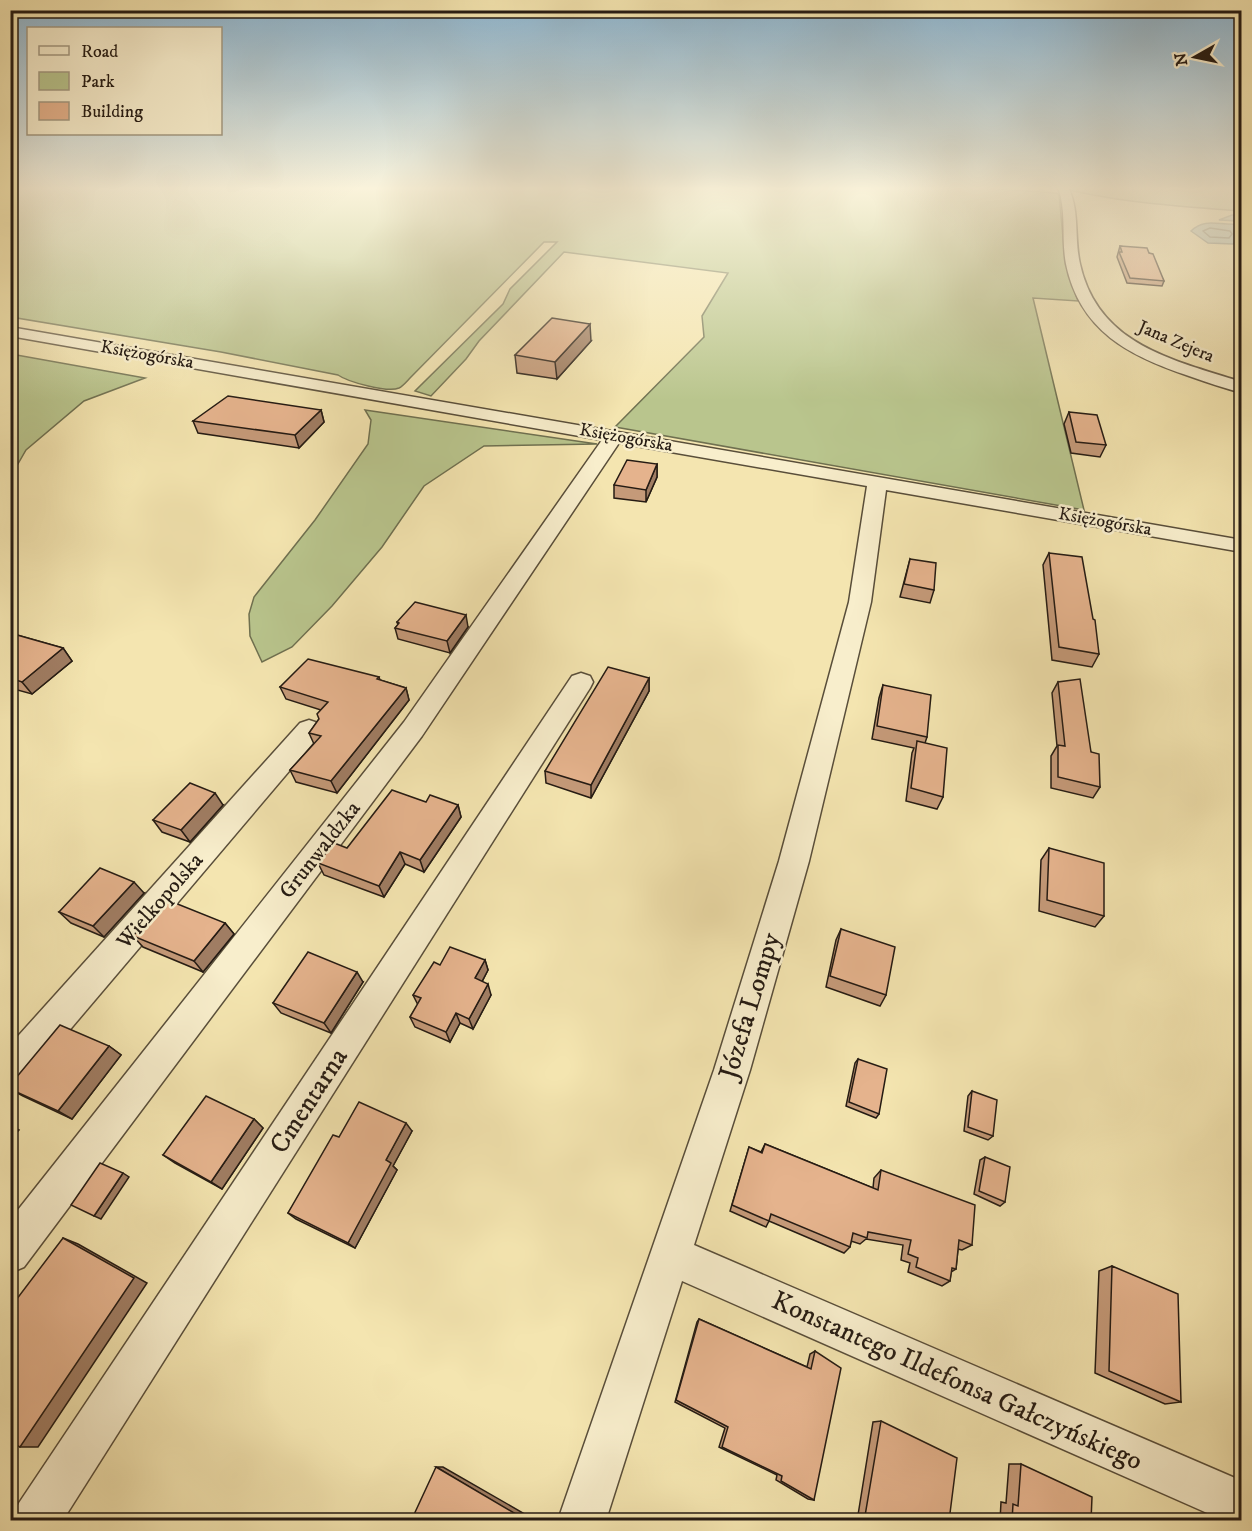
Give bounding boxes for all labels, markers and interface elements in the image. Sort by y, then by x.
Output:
legend [27,27,222,135]
north arrow [1165,27,1225,87]
text: Road [81,41,118,63]
text: N [1170,51,1192,67]
text: Park [81,71,115,93]
text: Building [81,101,143,123]
street label: Jana Zejera [1133,315,1218,368]
street label: Księżogórska [99,336,196,374]
street label: Księżogórska [578,419,675,457]
street label: Księżogórska [1057,503,1154,541]
street label: Grunwaldzka [274,795,367,904]
street label: Wielkopolska [110,847,210,955]
street label: Józefa Lompy [711,928,788,1086]
street label: Cmentarna [262,1041,356,1160]
street label: Konstantego Ildefonsa Gałczyńskiego [766,1284,1148,1478]

